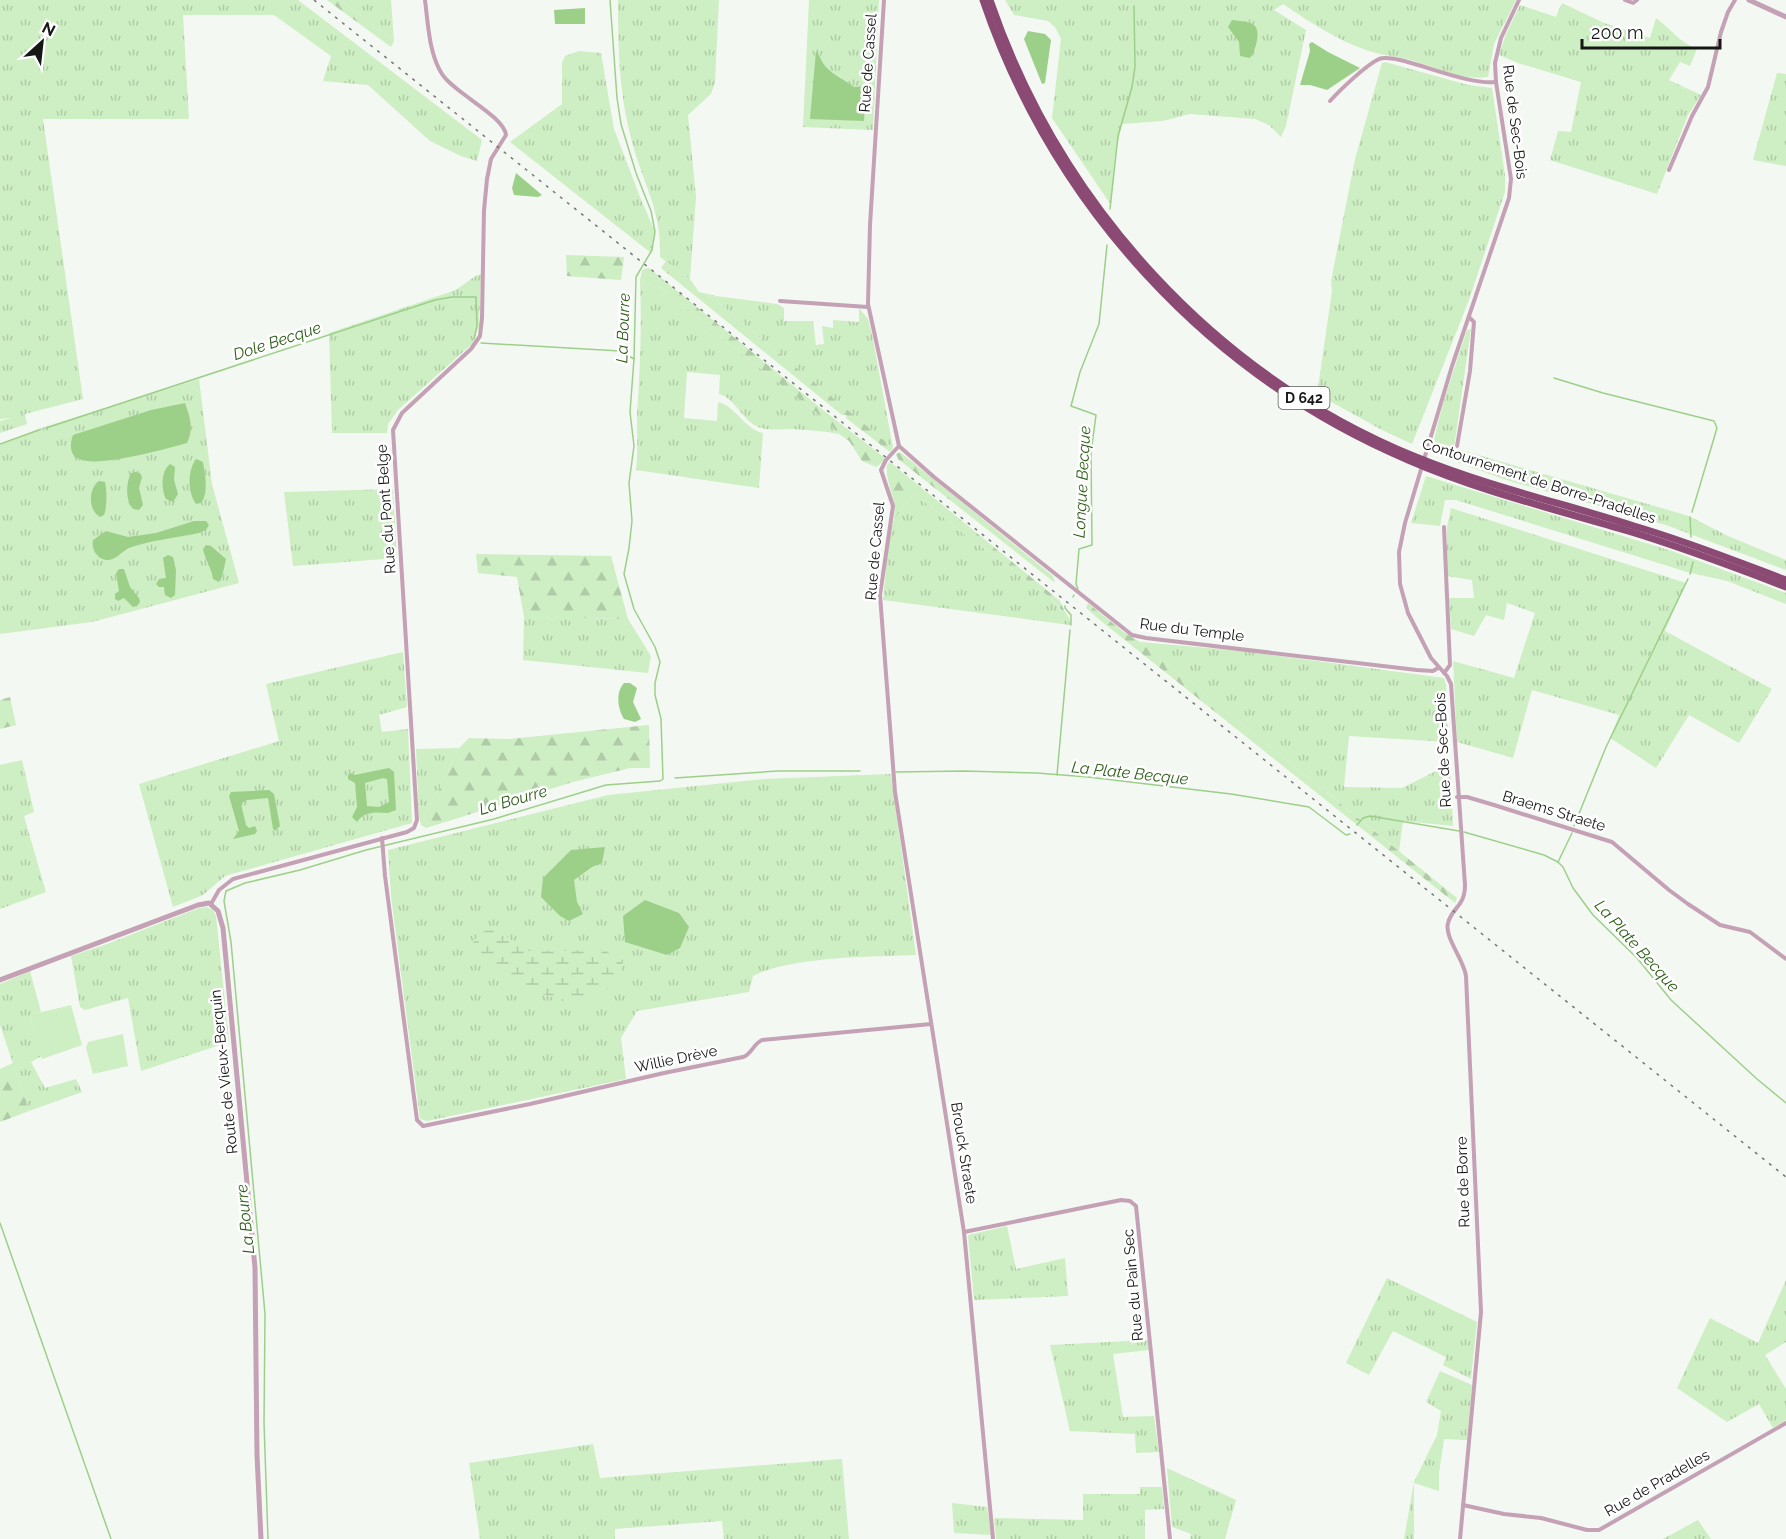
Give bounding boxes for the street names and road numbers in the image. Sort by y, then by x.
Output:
street label: Rue de Cassel [856,12,880,113]
street label: Rue de Sec-Bois [1499,64,1531,180]
road number: D 642 [1278,387,1330,409]
street label: Contournement de Borre-Pradelles [1420,435,1658,527]
street label: Rue du Pont Belge [372,443,400,574]
street label: Rue de Cassel [862,500,888,601]
street label: Rue du Temple [1139,615,1245,645]
street label: Rue de Sec-Bois [1431,692,1455,808]
street label: Braems Straete [1500,787,1608,835]
street label: Route de Vieux-Berquin [206,989,242,1155]
street label: Willie Drève [633,1041,719,1077]
street label: Brouck Straete [947,1101,981,1205]
street label: Rue de Borre [1452,1136,1474,1228]
street label: Rue du Pain Sec [1119,1228,1147,1342]
street label: Rue de Pradelles [1601,1446,1713,1520]

